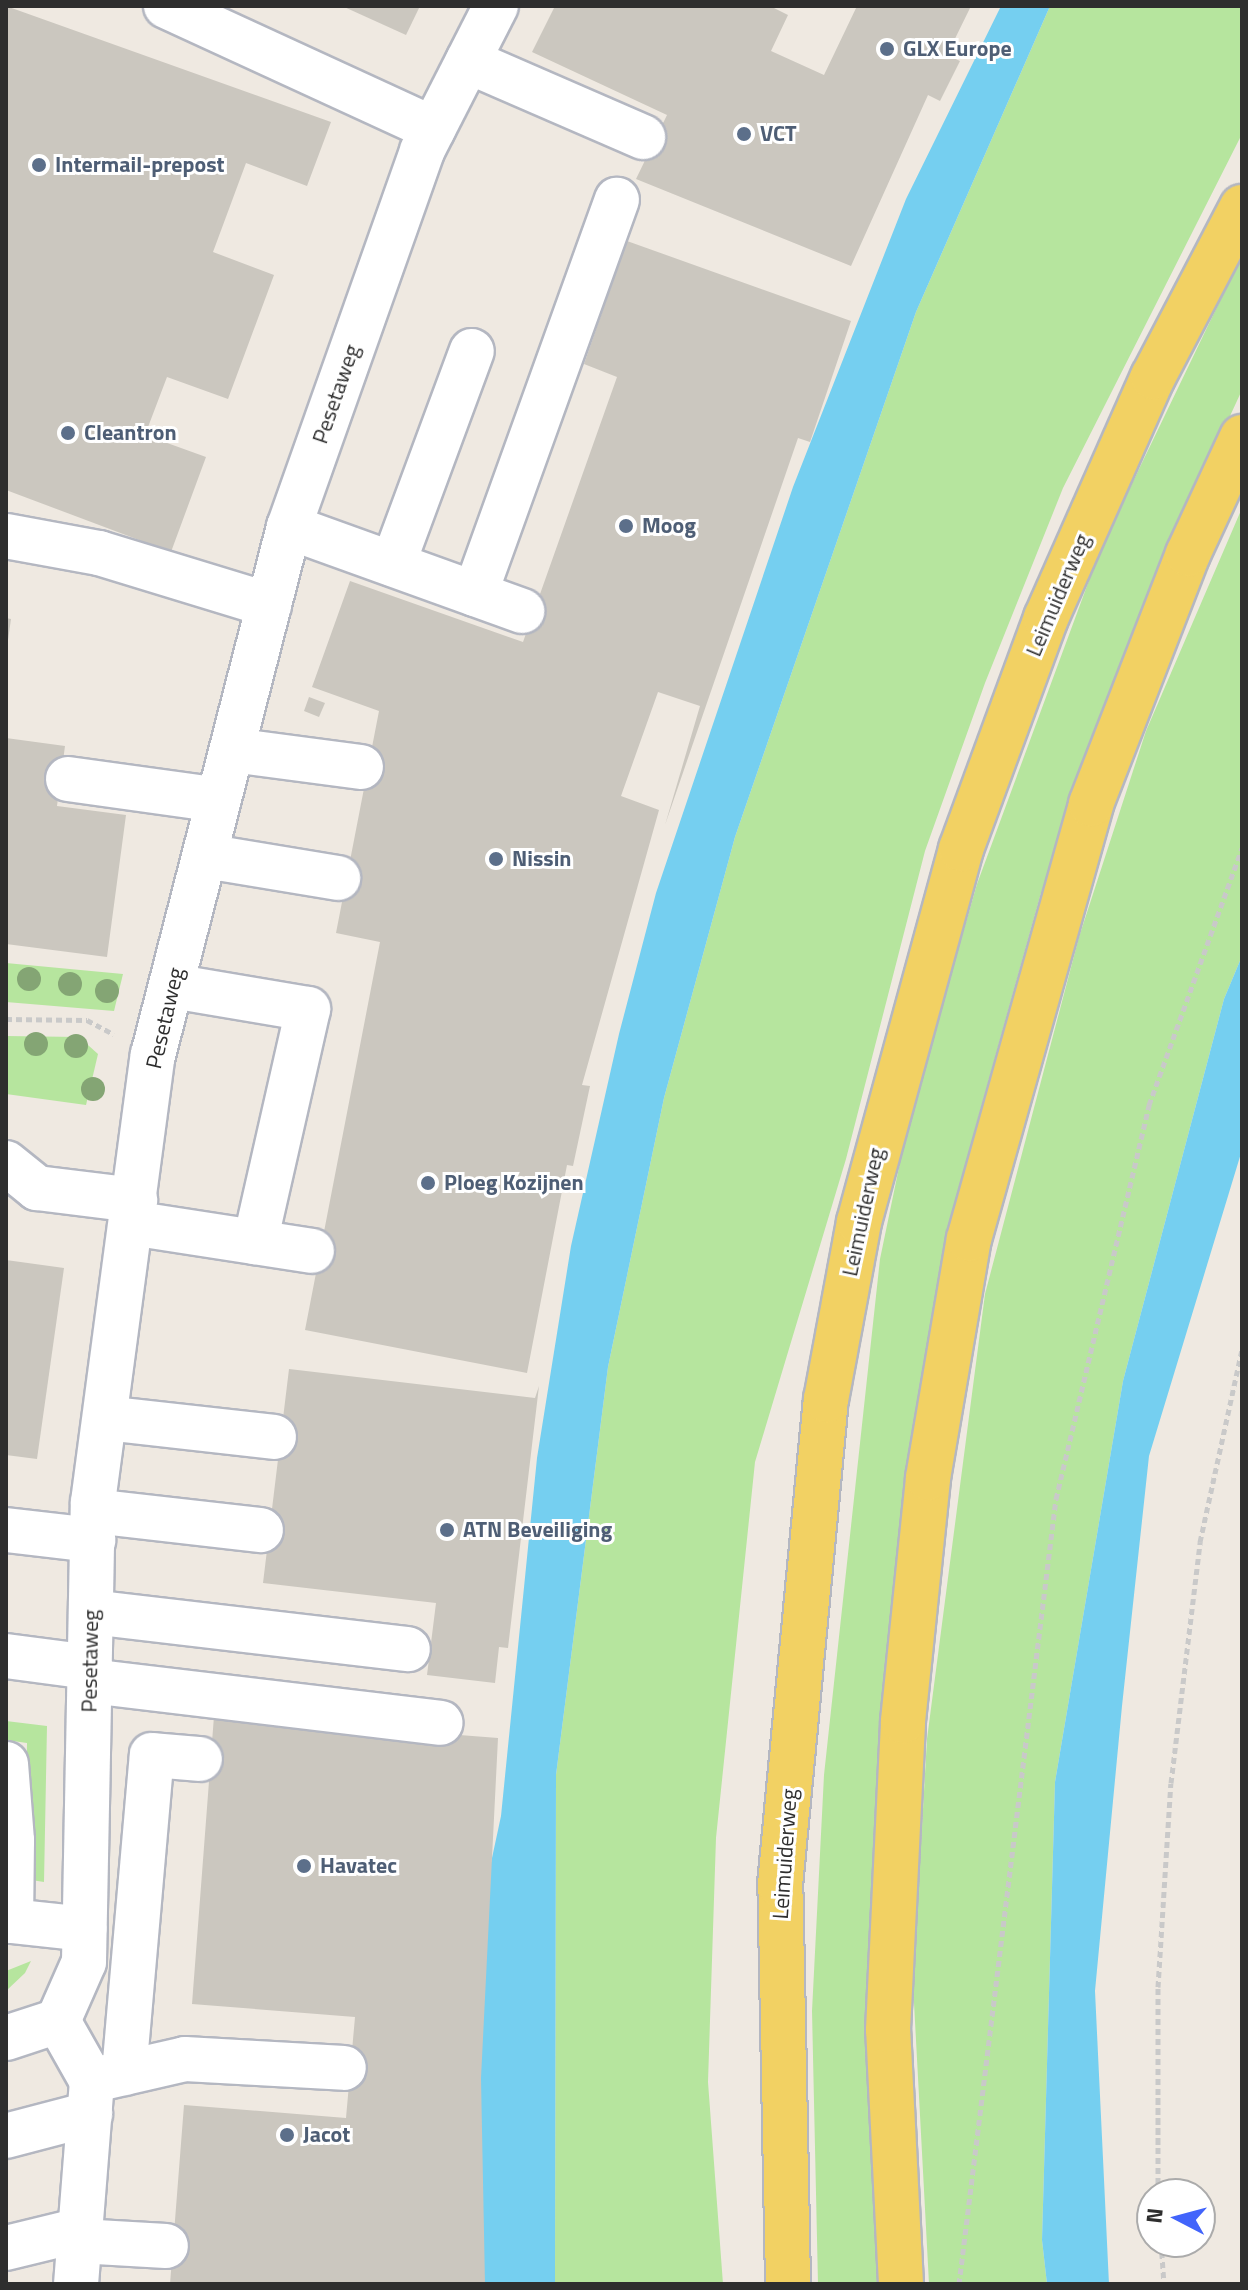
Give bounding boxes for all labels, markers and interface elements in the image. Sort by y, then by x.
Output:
place label: GLX Europe [903,36,1012,62]
marker: GLX Europe [878,40,896,58]
place label: VCT [760,121,797,147]
marker: VCT [735,125,753,143]
place label: Intermail-prepost [55,152,225,178]
marker: Intermail-prepost [30,156,48,174]
street label: Pesetaweg [307,341,365,447]
place label: Cleantron [84,420,177,446]
marker: Cleantron [59,424,77,442]
place label: Moog [642,513,696,539]
marker: Moog [617,517,635,535]
street label: Leimuiderweg [1020,530,1096,660]
place label: Nissin [512,846,572,872]
marker: Nissin [487,850,505,868]
street label: Pesetaweg [141,965,189,1071]
street label: Leimuiderweg [837,1145,889,1279]
place label: Ploeg Kozijnen [444,1170,584,1196]
marker: Ploeg Kozijnen [419,1174,437,1192]
place label: ATN Beveiliging [463,1517,612,1543]
marker: ATN Beveiliging [438,1521,456,1539]
street label: Pesetaweg [76,1609,104,1713]
street label: Leimuiderweg [767,1788,803,1920]
place label: Havatec [320,1853,397,1879]
marker: Havatec [295,1857,313,1875]
place label: Jacot [303,2122,350,2148]
marker: Jacot [278,2126,296,2144]
north arrow [1136,2178,1216,2258]
text: N [1136,2206,1172,2225]

